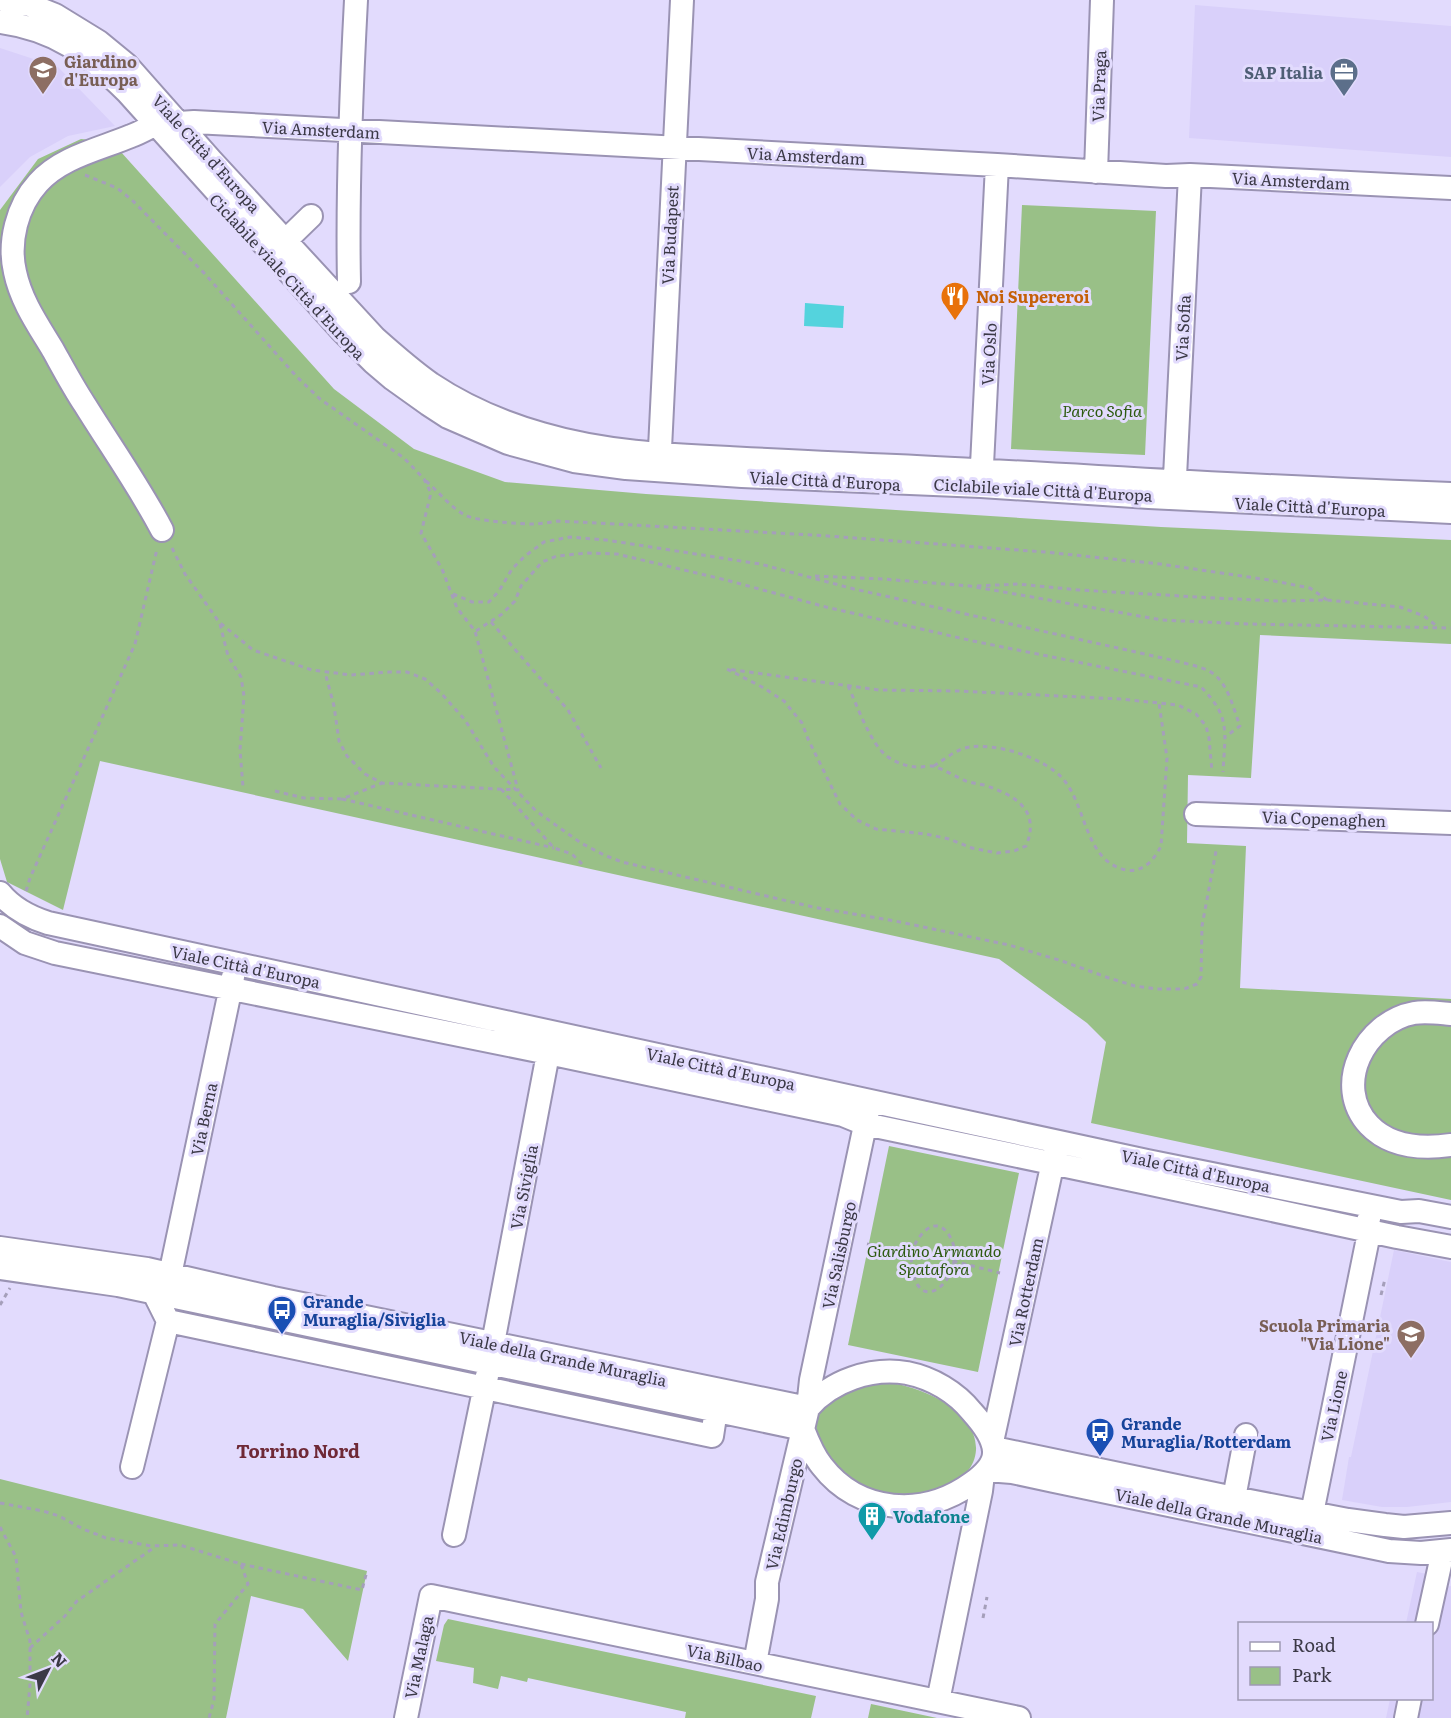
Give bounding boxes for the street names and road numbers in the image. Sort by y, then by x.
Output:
street label: Via Praga [1085,49,1111,122]
street label: Viale Città d'Europa [147,89,267,218]
street label: Via Amsterdam [261,114,381,144]
street label: Via Amsterdam [746,140,866,170]
street label: Via Amsterdam [1231,165,1351,195]
street label: Via Budapest [654,184,684,285]
street label: Ciclabile viale Città d'Europa [204,188,372,365]
street label: Via Sofia [1168,294,1196,362]
street label: Via Oslo [974,322,1002,386]
street label: Viale Città d'Europa [749,464,902,496]
street label: Ciclabile viale Città d'Europa [933,471,1153,507]
street label: Viale Città d'Europa [1234,490,1387,522]
street label: Via Copenaghen [1261,804,1387,832]
street label: Viale Città d'Europa [169,938,323,994]
street label: Viale Città d'Europa [644,1040,798,1096]
street label: Via Berna [184,1080,223,1158]
street label: Via Siviglia [503,1142,543,1232]
street label: Viale Città d'Europa [1119,1142,1273,1198]
street label: Via Salisburgo [815,1199,861,1311]
street label: Via Rotterdam [1002,1235,1048,1349]
street label: Viale della Grande Muraglia [457,1324,669,1392]
street label: Via Lione [1314,1368,1352,1444]
street label: Via Edimburgo [758,1456,808,1572]
street label: Viale della Grande Muraglia [1113,1481,1325,1549]
street label: Via Malaga [397,1613,439,1701]
street label: Via Bilbao [685,1637,765,1677]

